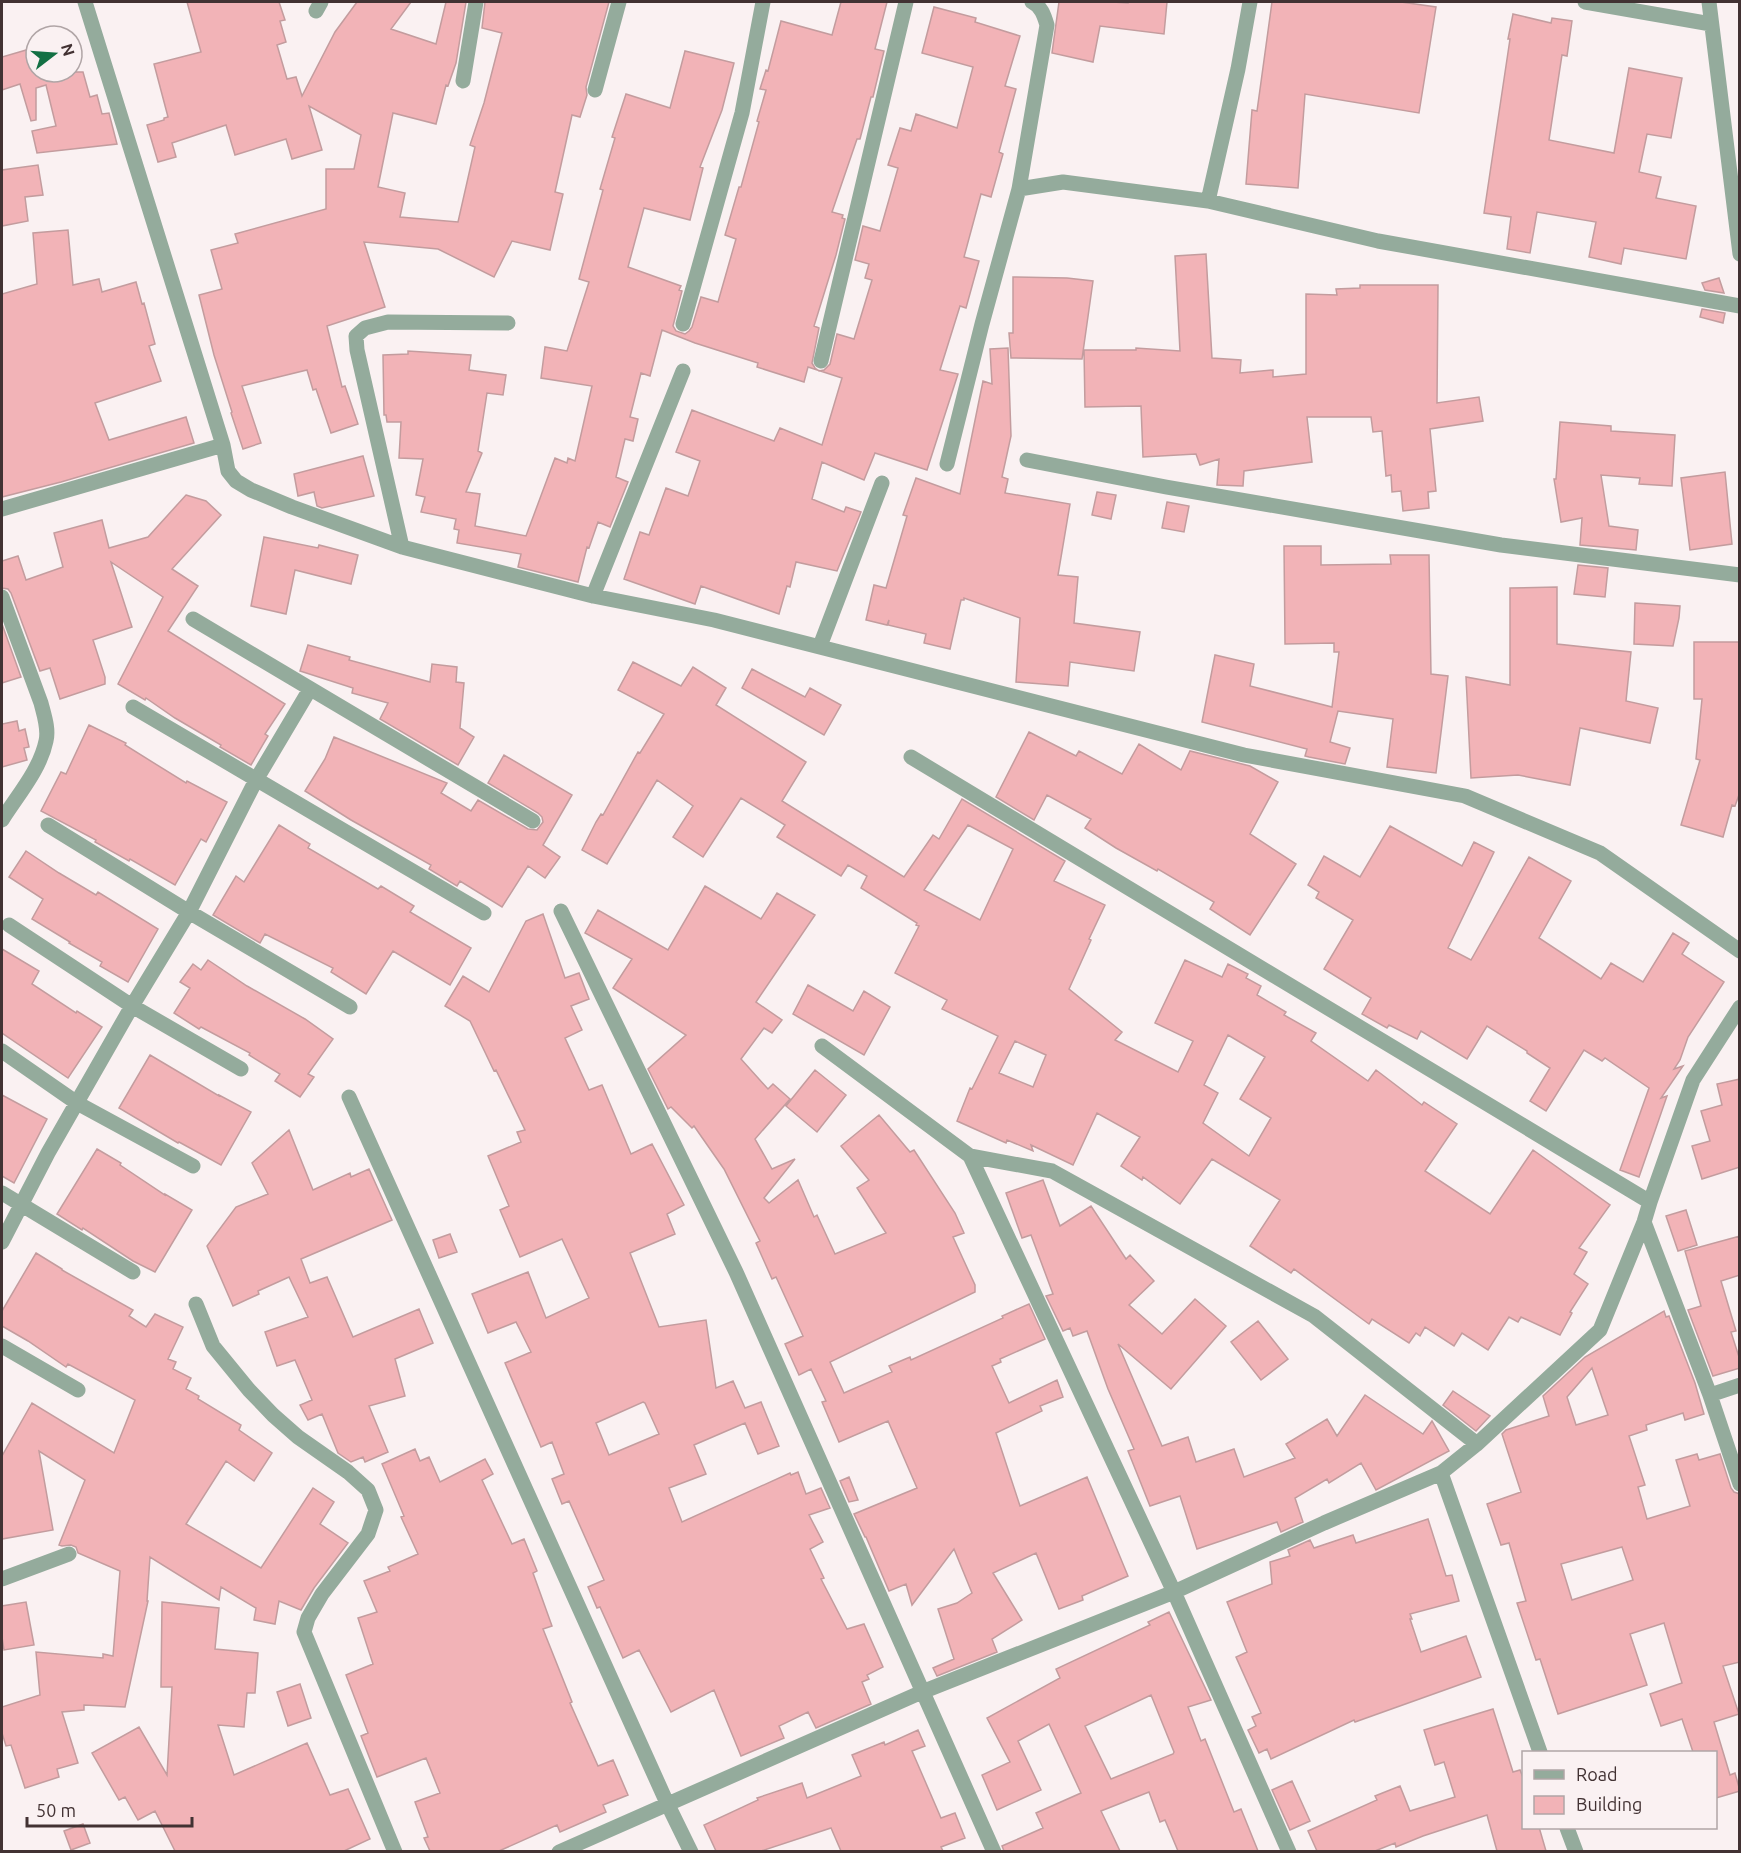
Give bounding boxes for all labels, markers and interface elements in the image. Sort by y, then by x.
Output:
north arrow [24,24,84,84]
text: N [58,41,79,58]
legend [1522,1751,1717,1829]
text: Road [1576,1764,1618,1784]
scale bar [27,1790,192,1828]
text: Building [1576,1794,1642,1814]
text: 50 m [36,1800,76,1820]

